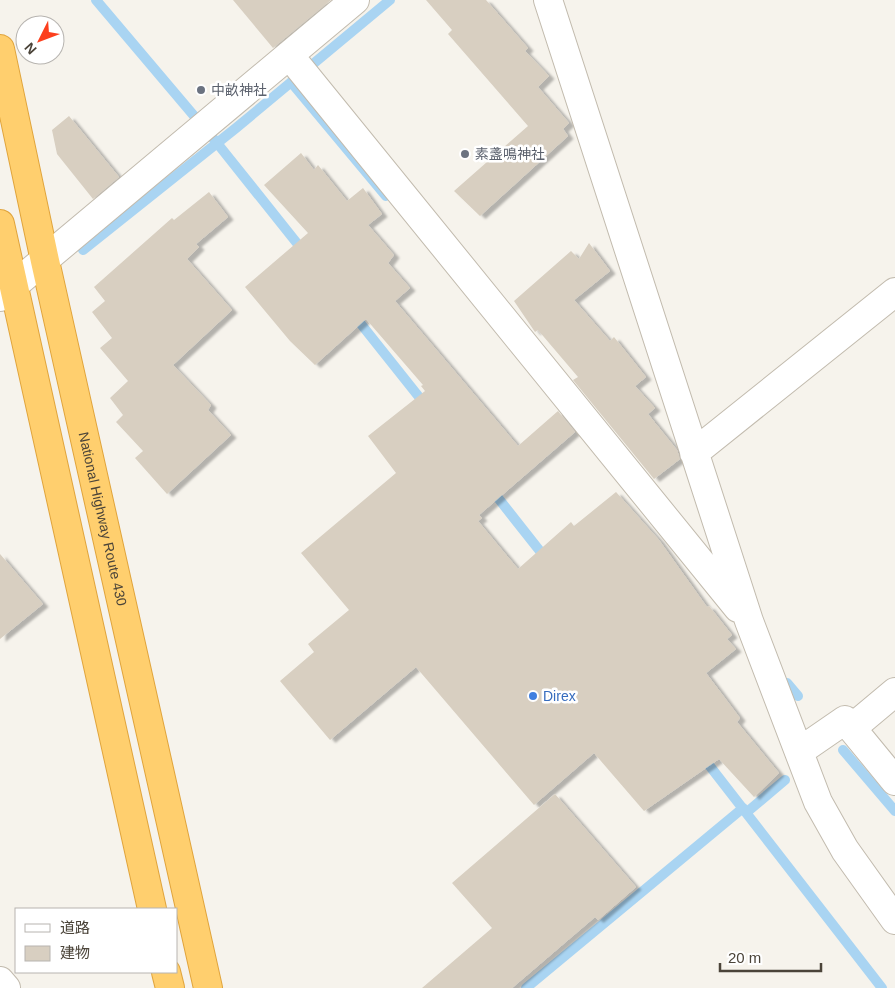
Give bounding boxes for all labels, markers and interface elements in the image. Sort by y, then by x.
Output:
north arrow [15,15,65,65]
text: N [21,40,40,58]
place label: 中畝神社 [211,82,267,98]
marker: 中畝神社 [195,84,207,96]
place label: 素盞鳴神社 [475,146,545,162]
marker: 素盞鳴神社 [459,148,471,160]
street label: National Highway Route 430 [76,430,130,608]
place label: Direx [543,688,576,704]
marker: Direx [527,690,539,702]
legend [15,908,178,973]
text: 道路 [60,919,90,936]
scale bar [720,940,821,972]
text: 建物 [60,944,90,961]
text: 20 m [728,949,761,966]

